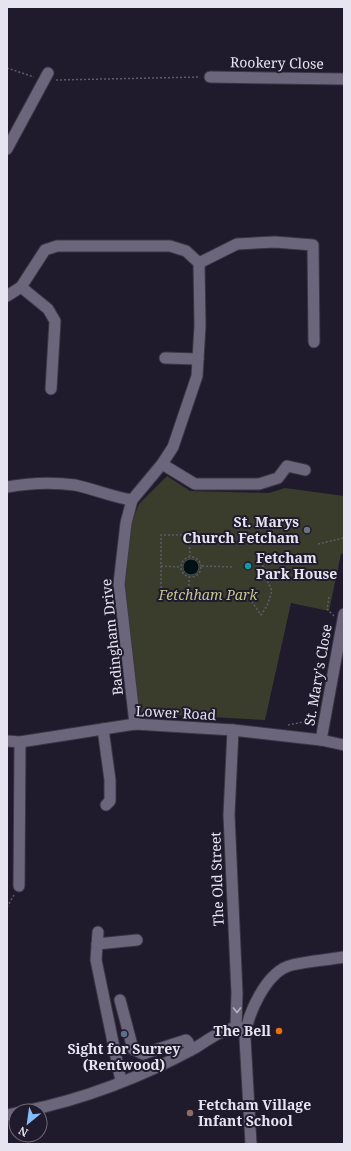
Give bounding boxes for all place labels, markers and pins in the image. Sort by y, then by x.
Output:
place label: St. Marys Church Fetcham [183,512,299,547]
marker: St. Marys Church Fetcham [302,525,312,535]
place label: Fetcham Park House [256,548,337,583]
marker: Fetcham Park House [243,561,253,571]
place label: The Bell [214,1021,271,1040]
marker: The Bell [274,1026,284,1036]
marker: Sight for Surrey (Rentwood) [119,1029,129,1039]
place label: Sight for Surrey (Rentwood) [68,1039,181,1074]
place label: Fetcham Village Infant School [198,1095,311,1130]
marker: Fetcham Village Infant School [185,1108,195,1118]

